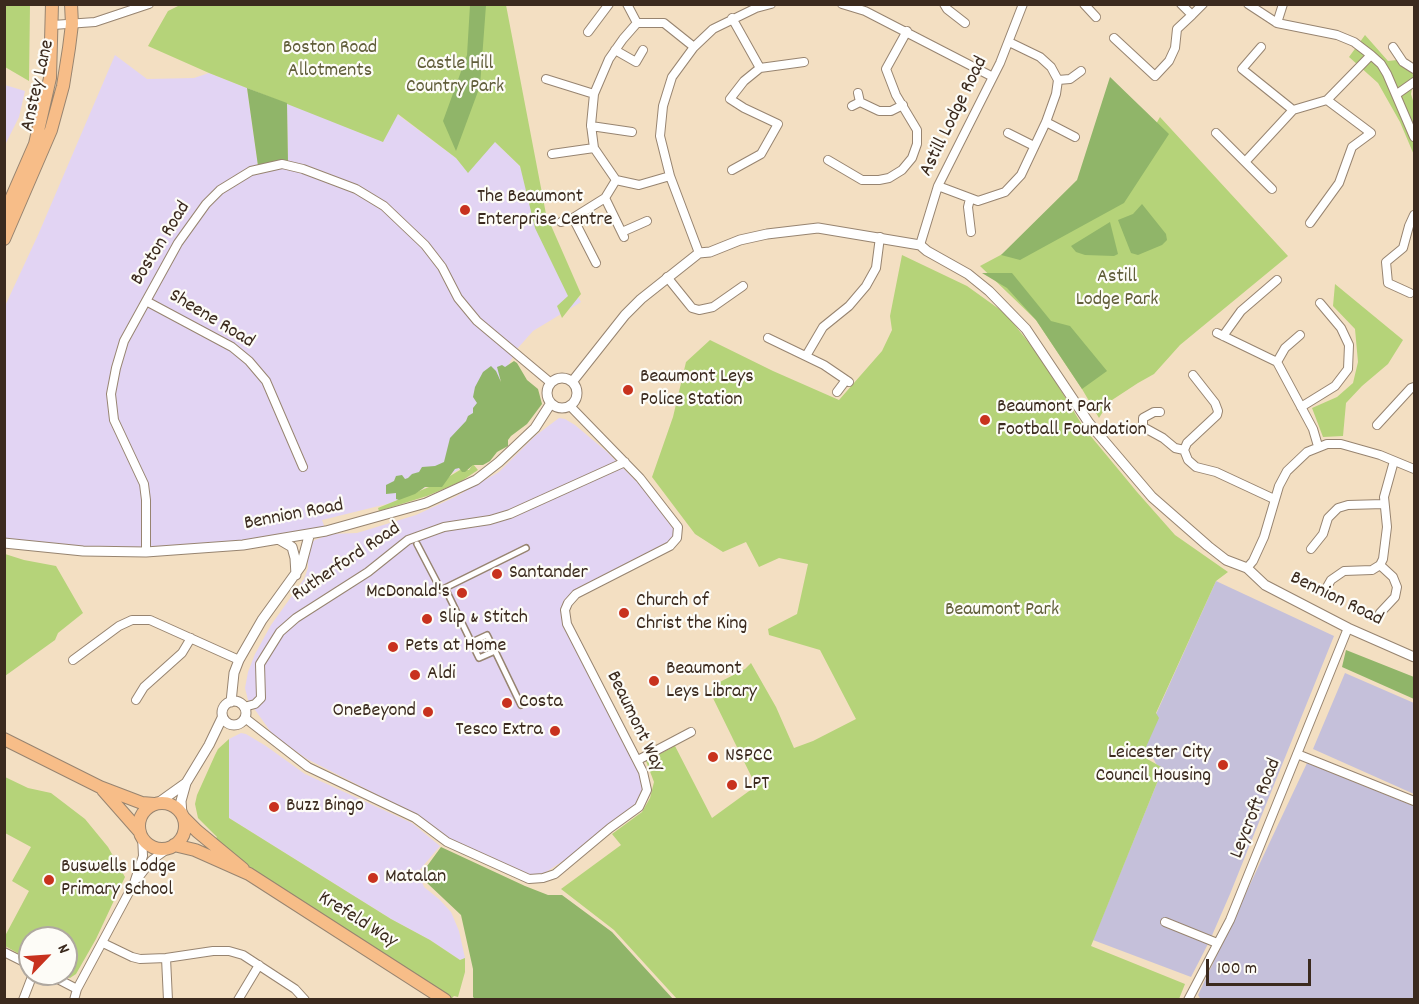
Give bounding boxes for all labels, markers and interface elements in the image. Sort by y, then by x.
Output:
park label: Boston Road Allotments [283,37,377,84]
street label: Anstey Lane [17,38,61,134]
park label: Castle Hill Country Park [406,53,504,100]
street label: Astill Lodge Road [916,53,994,181]
place label: The Beaumont Enterprise Centre [477,186,613,233]
street label: Boston Road [127,198,197,290]
marker: The Beaumont Enterprise Centre [458,203,472,217]
park label: Astill Lodge Park [1076,266,1158,313]
street label: Sheene Road [164,285,258,355]
place label: Beaumont Leys Police Station [640,366,754,413]
marker: Beaumont Leys Police Station [621,383,635,397]
place label: Beaumont Park Football Foundation [997,396,1147,443]
marker: Beaumont Park Football Foundation [978,413,992,427]
street label: Bennion Road [242,495,346,537]
street label: Rutherford Road [288,518,406,608]
place label: Santander [509,562,588,586]
marker: Santander [490,567,504,581]
street label: Bennion Road [1286,567,1386,633]
place label: McDonald's [366,581,450,605]
marker: McDonald's [455,586,469,600]
place label: Church of Christ the King [636,590,747,637]
park label: Beaumont Park [945,599,1059,623]
marker: Church of Christ the King [617,606,631,620]
place label: Slip & Stitch [439,607,528,631]
marker: Slip & Stitch [420,612,434,626]
place label: Pets at Home [405,635,506,659]
marker: Pets at Home [386,640,400,654]
place label: Beaumont Leys Library [666,658,757,705]
place label: Aldi [427,663,456,687]
marker: Aldi [408,668,422,682]
street label: Beaumont Way [599,668,669,776]
marker: Beaumont Leys Library [647,674,661,688]
place label: Costa [519,691,563,715]
marker: Costa [500,696,514,710]
place label: OneBeyond [333,700,416,724]
marker: OneBeyond [421,705,435,719]
place label: Tesco Extra [456,719,543,743]
marker: Tesco Extra [548,724,562,738]
place label: Leicester City Council Housing [1095,742,1211,789]
place label: NSPCC [725,745,773,769]
marker: NSPCC [706,750,720,764]
street label: Leycroft Road [1226,755,1288,863]
marker: Leicester City Council Housing [1216,758,1230,772]
place label: LPT [744,773,769,797]
marker: LPT [725,778,739,792]
place label: Buzz Bingo [286,795,364,819]
marker: Buzz Bingo [267,800,281,814]
place label: Buswells Lodge Primary School [61,856,176,903]
place label: Matalan [385,866,446,890]
marker: Matalan [366,871,380,885]
marker: Buswells Lodge Primary School [42,873,56,887]
street label: Krefeld Way [313,887,401,955]
north arrow [18,926,78,986]
text: N [51,941,75,957]
scale bar [1209,947,1314,985]
text: 100 m [1217,957,1257,982]

